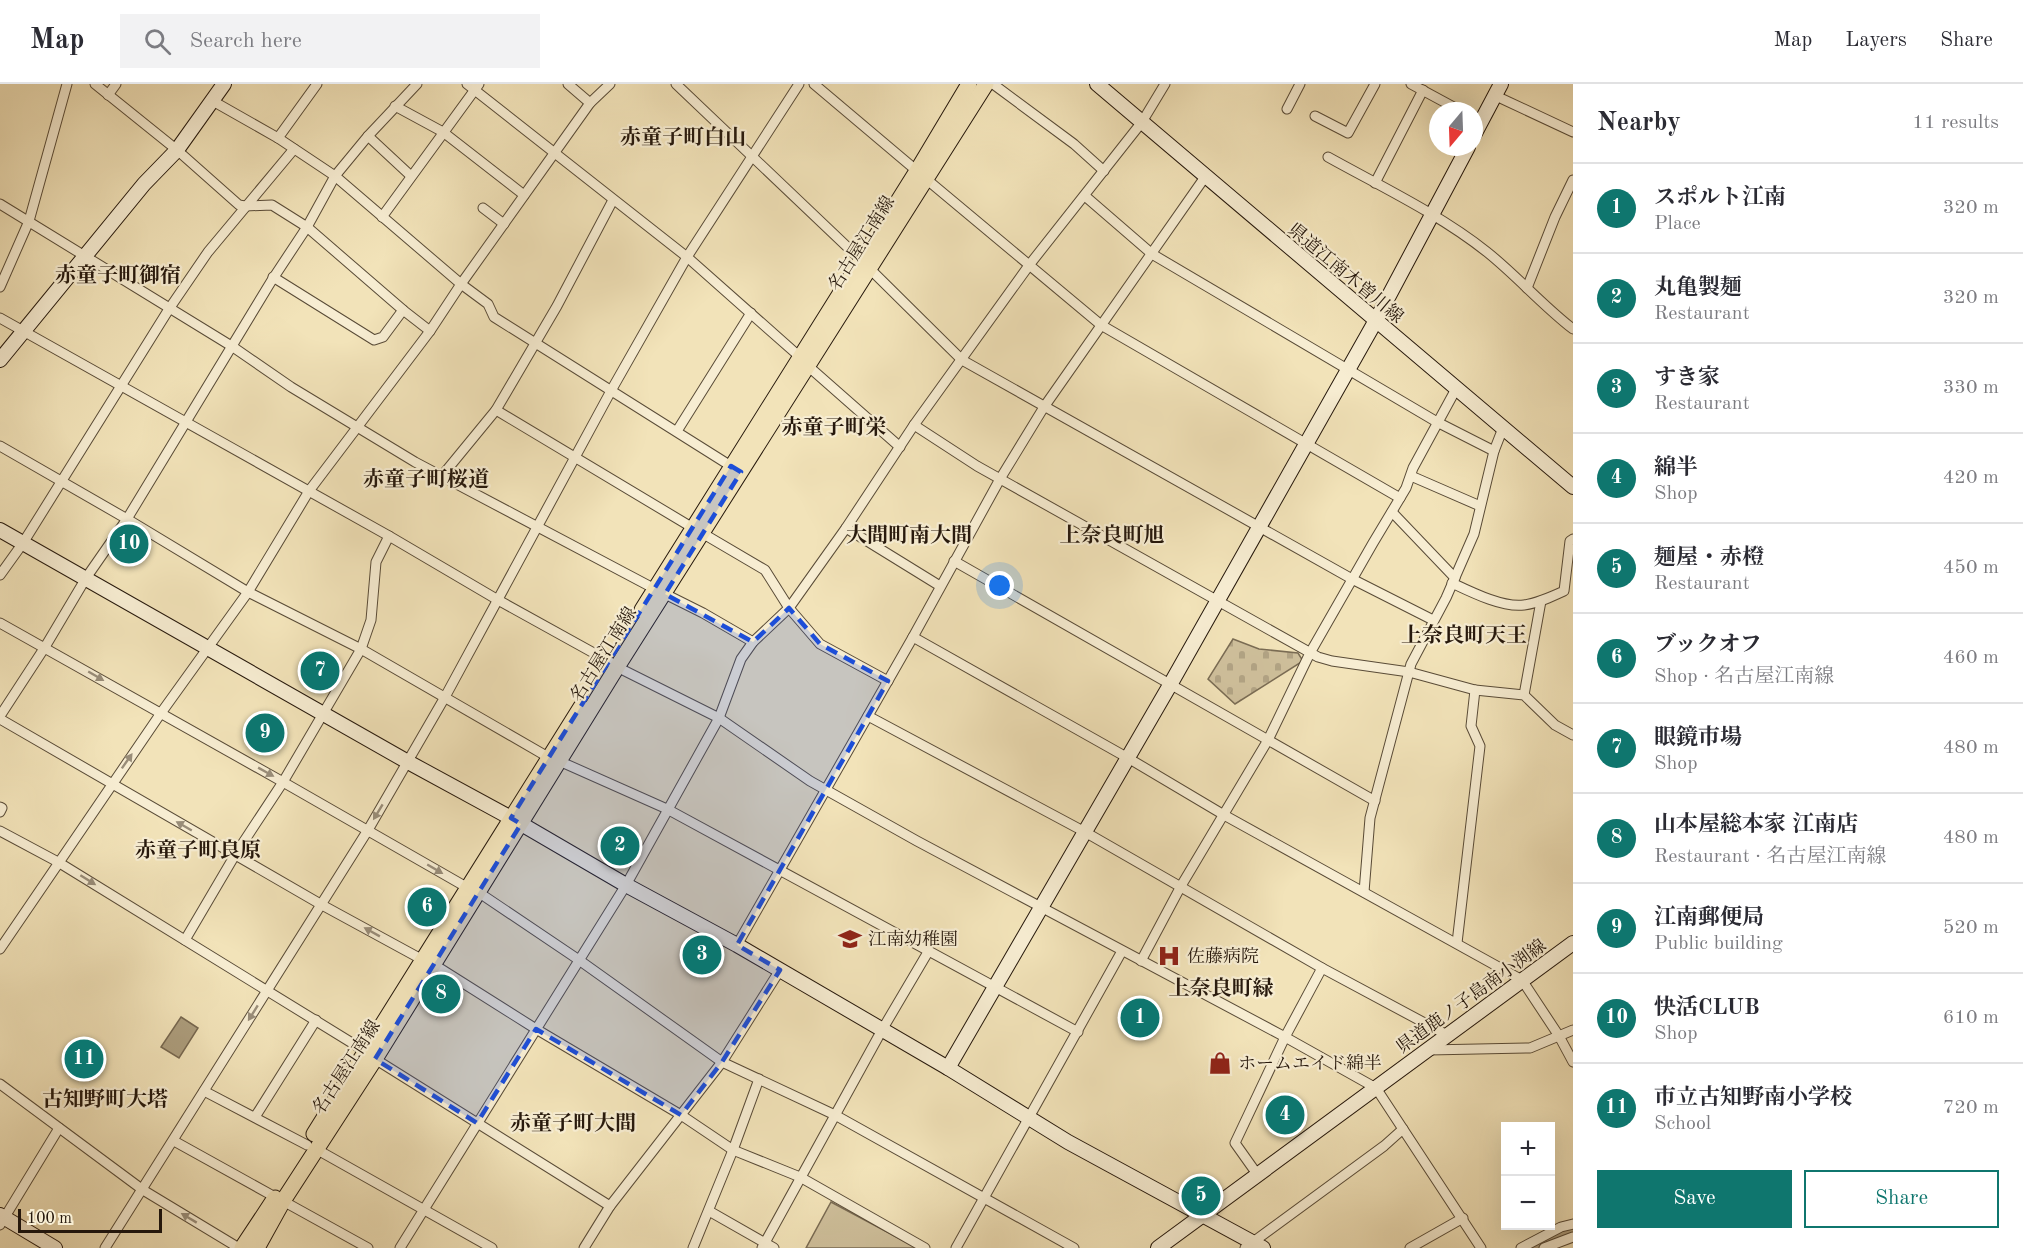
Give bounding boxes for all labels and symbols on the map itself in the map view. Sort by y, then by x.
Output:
north arrow [1429,102,1483,156]
district label: 赤童子町白山 [620,125,746,149]
street label: 名古屋江南線 [824,192,898,294]
street label: 県道江南木曽川線 [1284,219,1408,327]
district label: 赤童子町御宿 [55,263,181,287]
district label: 赤童子町栄 [782,415,887,439]
district label: 赤童子町桜道 [363,467,489,491]
pin: 10 [110,522,148,566]
district label: 上奈良町旭 [1060,523,1165,547]
district label: 大間町南大間 [846,524,972,547]
your location [985,571,1014,600]
street label: 名古屋江南線 [566,603,640,705]
district label: 上奈良町天王 [1401,623,1527,647]
pin: 7 [300,648,340,694]
one-way arrow [88,670,104,681]
pin: 9 [246,710,284,756]
one-way arrow [121,754,133,770]
one-way arrow [258,767,275,777]
one-way arrow [373,804,384,820]
one-way arrow [175,821,192,831]
pin: 2 [600,824,640,868]
district label: 赤童子町良原 [135,838,261,862]
one-way arrow [427,864,444,874]
one-way arrow [80,875,96,886]
pin: 6 [408,884,446,930]
school or university icon: 江南幼稚園 [837,926,863,952]
one-way arrow [363,927,380,937]
place label: 江南幼稚園 [868,929,958,949]
pin: 3 [682,932,722,978]
street label: 県道鹿ノ子島南小渕線 [1392,935,1550,1057]
hospital icon: 佐藤病院 [1156,943,1182,969]
place label: 佐藤病院 [1187,946,1259,966]
pin: 8 [422,972,460,1016]
district label: 上奈良町緑 [1169,976,1274,1000]
pin: 1 [1120,996,1160,1040]
one-way arrow [247,1005,258,1021]
street label: 名古屋江南線 [308,1016,384,1118]
pin: 11 [64,1036,104,1082]
shop icon: ホームエイド綿半 [1207,1050,1233,1076]
place label: ホームエイド綿半 [1238,1053,1382,1073]
district label: 古知野町大塔 [42,1088,168,1111]
pin: 4 [1266,1092,1304,1138]
district label: 赤童子町大間 [510,1111,636,1135]
pin: 5 [1182,1174,1220,1218]
scale bar [18,1206,162,1234]
one-way arrow [181,1212,197,1223]

